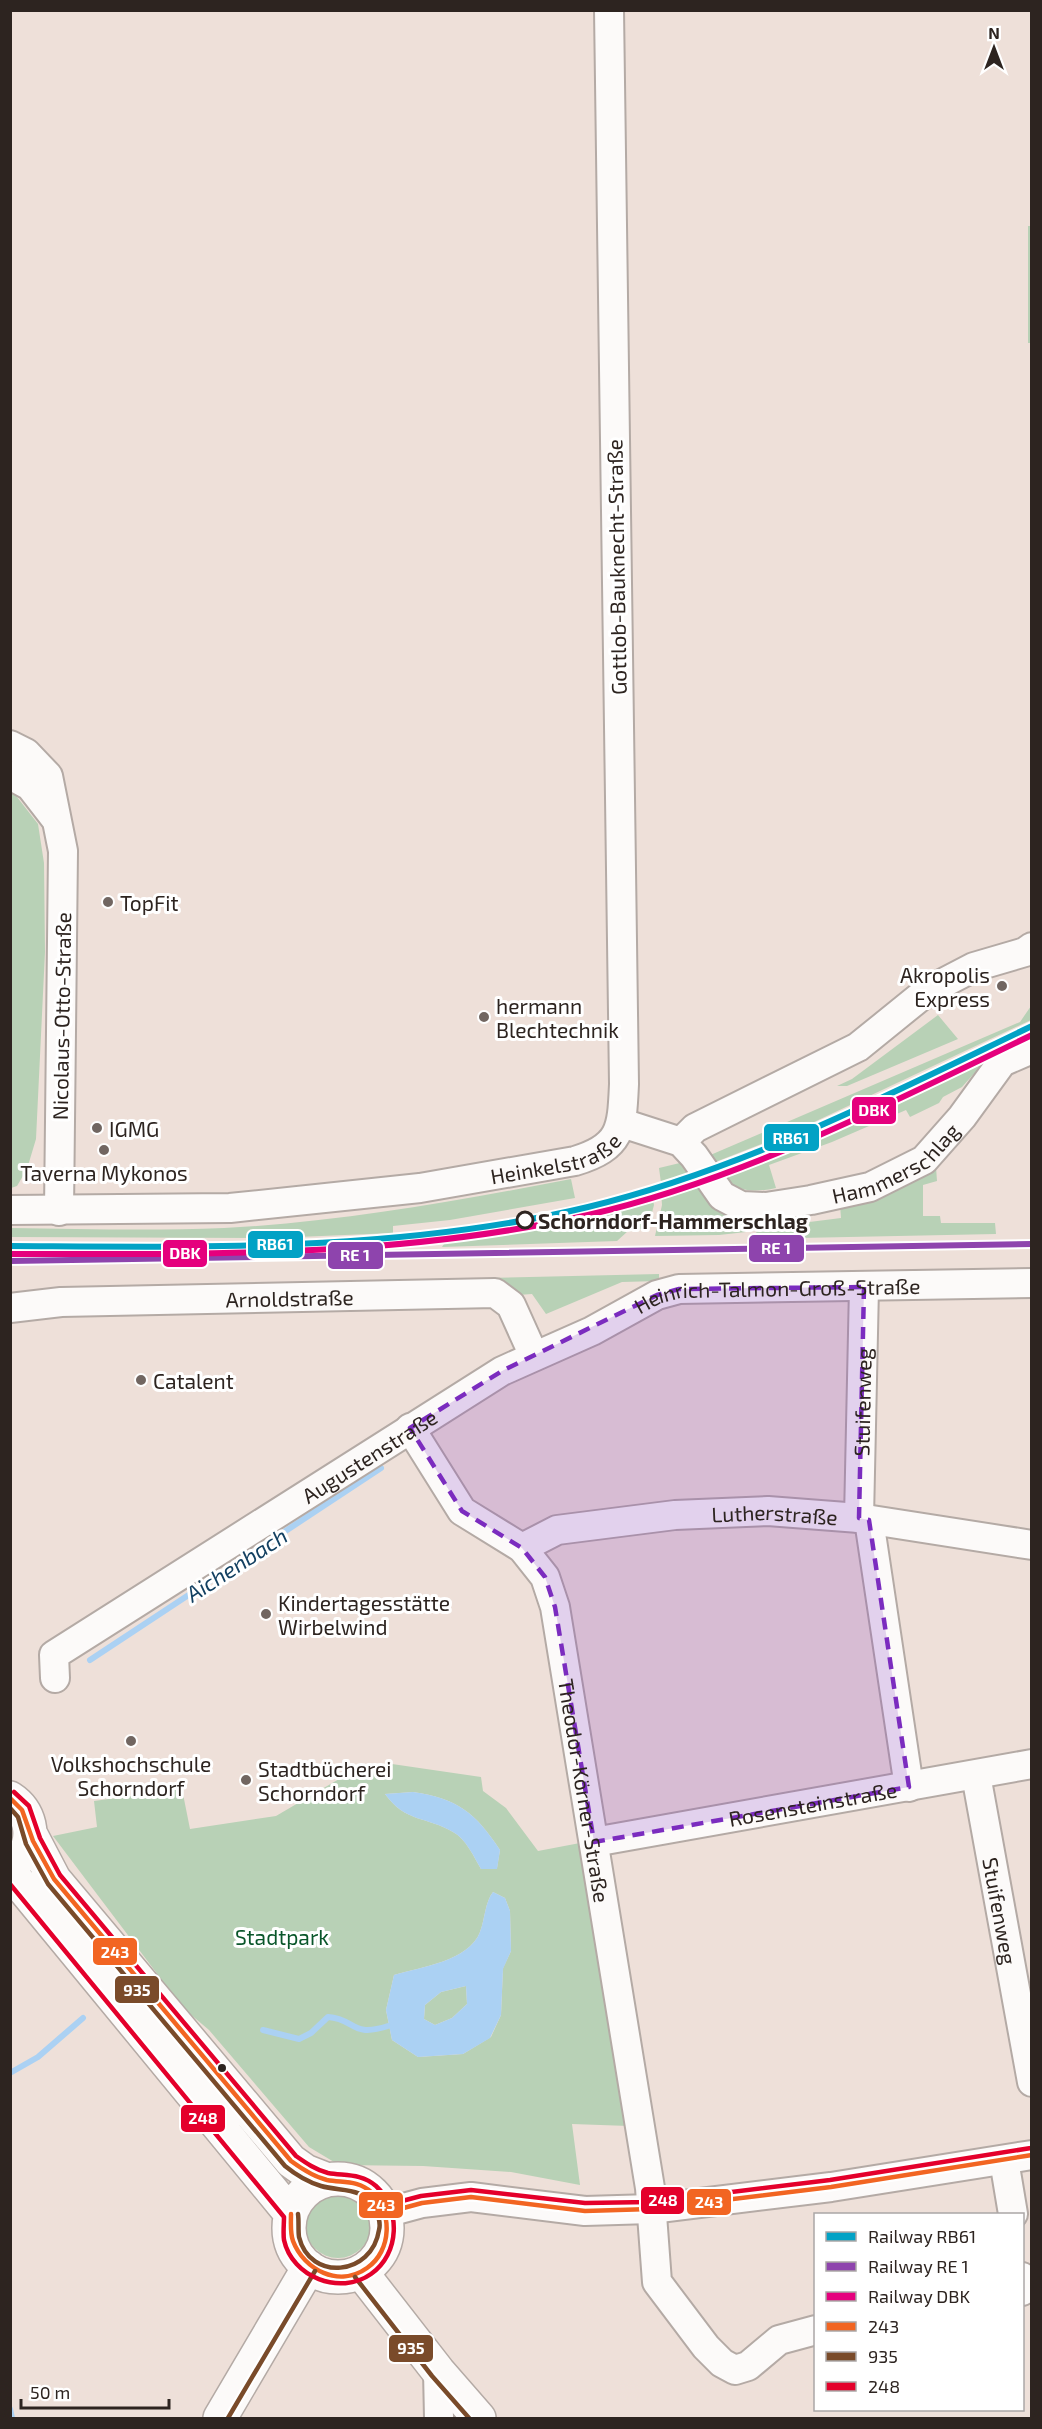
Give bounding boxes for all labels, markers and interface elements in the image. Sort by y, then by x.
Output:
north arrow [964,18,1024,78]
text: N [988,23,1000,42]
street label: Gottlob-Bauknecht-Straße [601,439,631,695]
place label: TopFit [120,890,179,915]
marker: TopFit [101,895,115,909]
street label: Nicolaus-Otto-Straße [47,912,75,1120]
place label: Akropolis Express [900,962,990,1011]
marker: Akropolis Express [995,979,1009,993]
place label: hermann Blechtechnik [496,993,619,1042]
marker: hermann Blechtechnik [477,1010,491,1024]
line badge: DBK [851,1096,897,1125]
text: DBK [858,1100,891,1119]
place label: IGMG [109,1116,159,1141]
street label: Hammerschlag [829,1117,964,1208]
marker: IGMG [90,1121,104,1135]
line badge: RB61 [763,1123,820,1152]
street label: Heinkelstraße [488,1128,626,1188]
text: RB61 [773,1128,809,1147]
marker: Taverna Mykonos [97,1143,111,1157]
place label: Taverna Mykonos [20,1160,188,1185]
place label: Schorndorf-Hammerschlag [538,1208,808,1233]
marker: Schorndorf-Hammerschlag [516,1211,534,1229]
line badge: RB61 [247,1230,304,1259]
text: RB61 [257,1234,293,1253]
line badge: RE 1 [748,1234,805,1263]
text: RE 1 [761,1238,791,1257]
line badge: DBK [162,1239,208,1268]
line badge: RE 1 [327,1241,384,1270]
text: DBK [169,1243,202,1262]
text: RE 1 [340,1245,370,1264]
street label: Heinrich-Talmon-Groß-Straße [629,1272,921,1318]
street label: Arnoldstraße [225,1283,354,1311]
street label: Stuifenweg [848,1347,875,1456]
place label: Catalent [153,1368,234,1393]
marker: Catalent [134,1373,148,1387]
street label: Augustenstraße [297,1403,441,1507]
street label: Lutherstraße [711,1498,839,1529]
water label: Aichenbach [180,1522,292,1607]
place label: Kindertagesstätte Wirbelwind [278,1590,450,1639]
marker: Kindertagesstätte Wirbelwind [259,1607,273,1621]
street label: Theodor-Körner-Straße [554,1677,616,1904]
marker: Volkshochschule Schorndorf [124,1734,138,1748]
place label: Volkshochschule Schorndorf [51,1751,211,1800]
place label: Stadtbücherei Schorndorf [258,1756,392,1805]
marker: Stadtbücherei Schorndorf [239,1773,253,1787]
street label: Rosensteinstraße [726,1776,899,1830]
street label: Stuifenweg [979,1855,1023,1967]
park label: Stadtpark [235,1924,329,1949]
line badge: 243 [92,1937,138,1966]
text: 243 [101,1942,129,1961]
line badge: 935 [114,1975,160,2004]
text: 935 [123,1980,151,1999]
unlabelled marker [216,2062,228,2074]
line badge: 248 [180,2104,226,2133]
text: 248 [188,2108,218,2127]
line badge: 248 [640,2186,685,2215]
line badge: 243 [686,2188,732,2216]
text: 248 [648,2190,678,2209]
line badge: 243 [358,2191,404,2219]
text: 243 [695,2192,723,2211]
text: 243 [367,2195,395,2214]
legend [814,2213,1024,2411]
text: Railway RB61 [868,2225,976,2247]
text: Railway RE 1 [868,2255,969,2277]
text: Railway DBK [868,2285,970,2307]
text: 243 [868,2315,899,2337]
line badge: 935 [388,2334,434,2363]
text: 935 [397,2338,425,2357]
text: 935 [868,2345,898,2367]
scale bar [21,2372,170,2410]
text: 248 [868,2375,900,2397]
text: 50 m [30,2381,70,2403]

